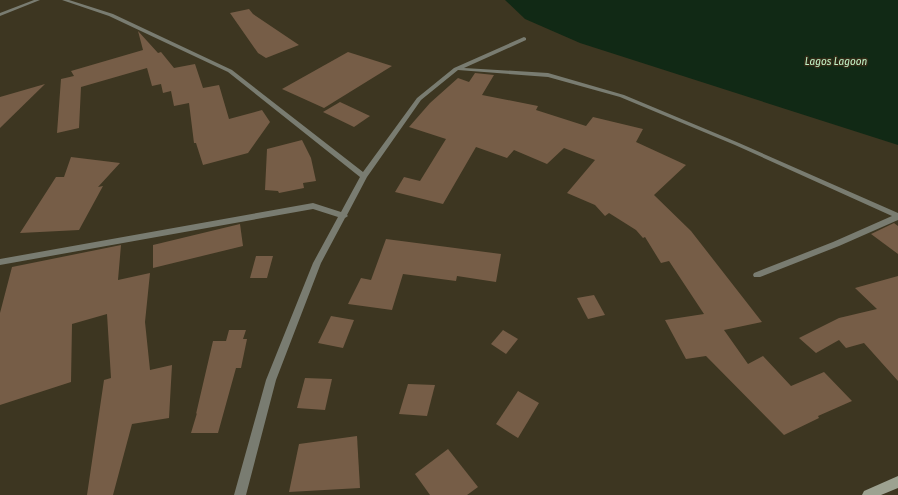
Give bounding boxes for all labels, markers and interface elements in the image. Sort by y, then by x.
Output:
water label: Lagos Lagoon [805,55,867,68]

